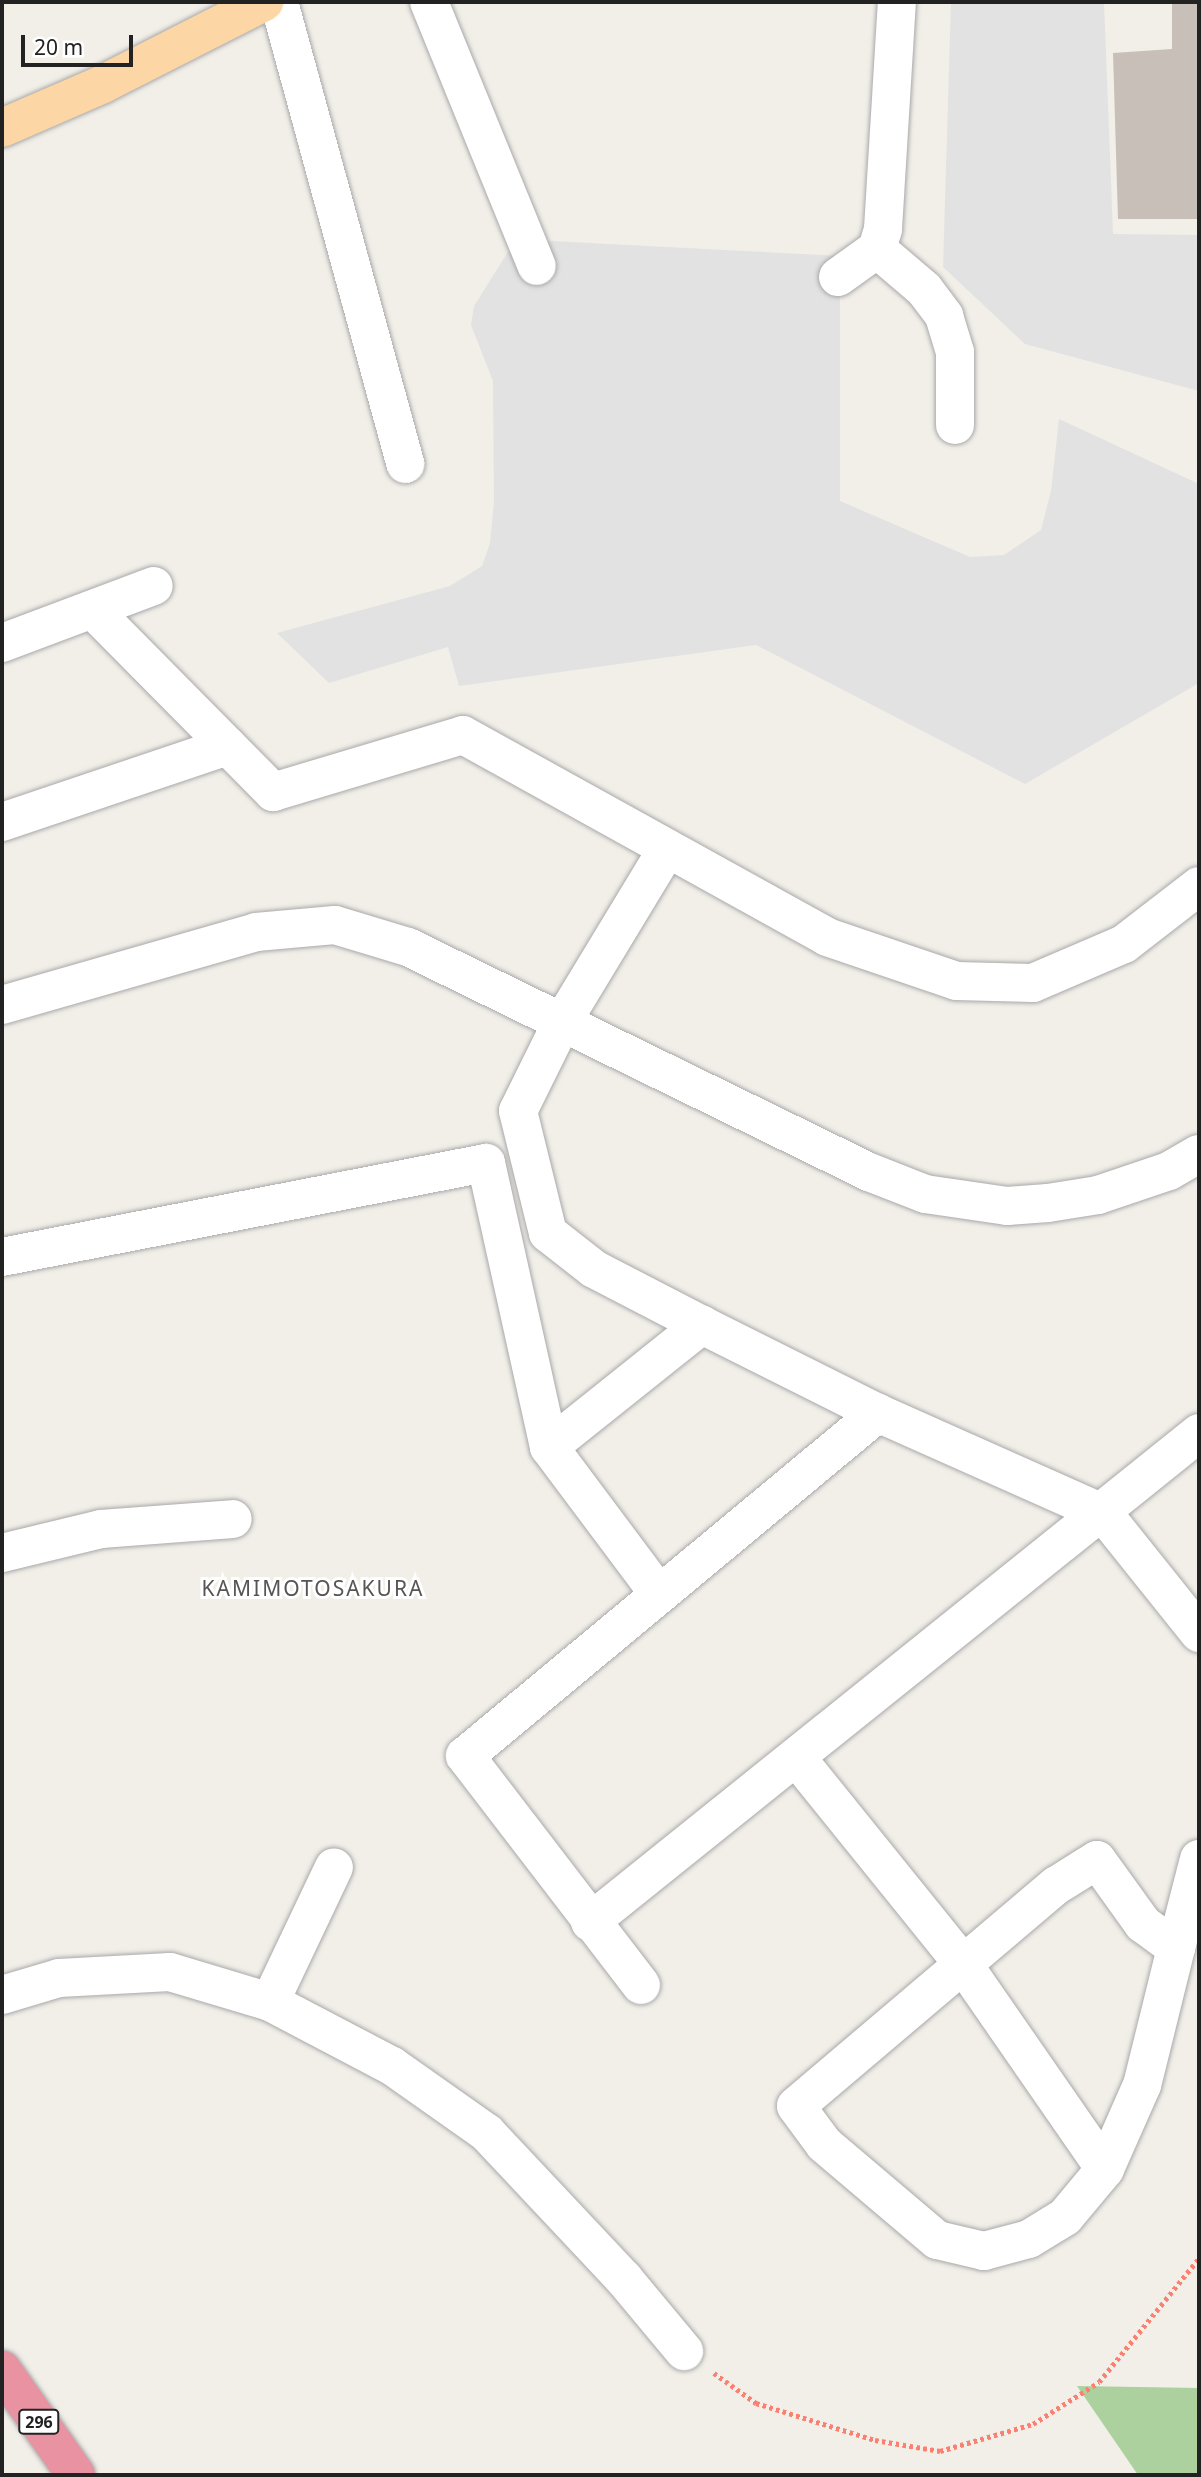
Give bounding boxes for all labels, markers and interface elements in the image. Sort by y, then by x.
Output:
scale bar [24,21,136,65]
text: 20 m [34,33,83,61]
district label: KAMIMOTOSAKURA [203,1575,423,1601]
road number: 296 [18,2410,60,2434]

